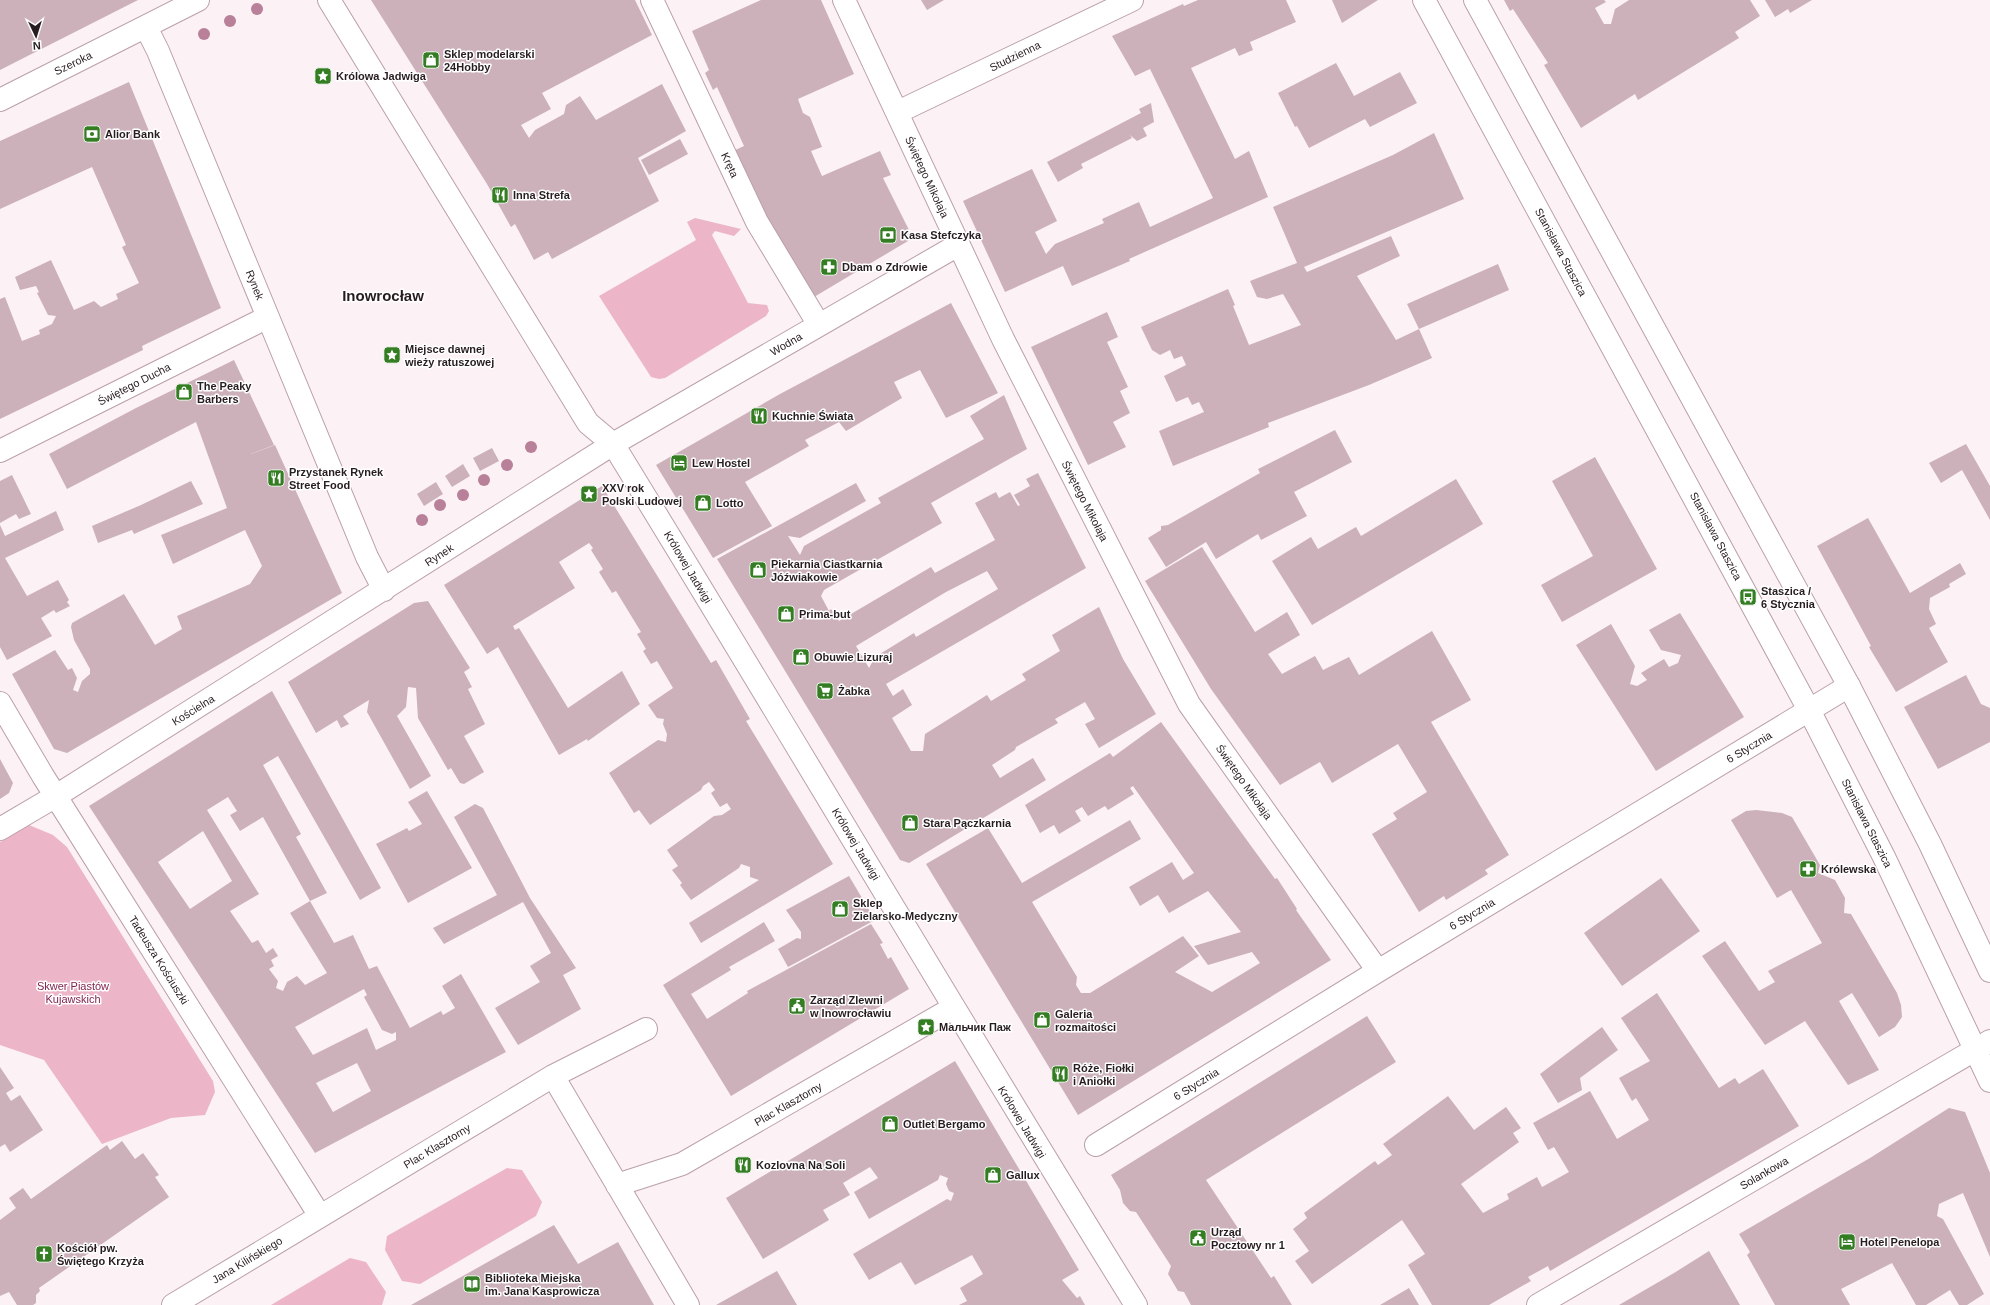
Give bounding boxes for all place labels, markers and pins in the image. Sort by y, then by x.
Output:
place label: Sklep modelarski 24Hobby [444,48,535,73]
shop icon: Sklep modelarski 24Hobby [421,50,441,70]
place icon: Królowa Jadwiga [313,66,333,86]
place label: Królowa Jadwiga [336,70,427,82]
bank icon: Alior Bank [82,124,102,144]
place label: Alior Bank [105,128,161,140]
restaurant icon: Inna Strefa [490,185,510,205]
place label: Inna Strefa [513,189,571,201]
bank icon: Kasa Stefczyka [878,225,898,245]
place label: Kasa Stefczyka [901,229,982,241]
pharmacy icon: Dbam o Zdrowie [819,257,839,277]
place label: Dbam o Zdrowie [842,261,928,273]
place label: Miejsce dawnej wieży ratuszowej [404,343,494,368]
place icon: Miejsce dawnej wieży ratuszowej [382,345,402,365]
place label: The Peaky Barbers [197,380,252,405]
shop icon: The Peaky Barbers [174,382,194,402]
restaurant icon: Kuchnie Świata [749,406,769,426]
place label: Kuchnie Świata [772,410,854,422]
hotel icon: Lew Hostel [669,453,689,473]
place label: Lew Hostel [692,457,750,469]
place label: Przystanek Rynek Street Food [289,466,384,491]
restaurant icon: Przystanek Rynek Street Food [266,468,286,488]
place label: XXV rok Polski Ludowej [602,482,682,507]
place icon: XXV rok Polski Ludowej [579,484,599,504]
shop icon: Lotto [693,493,713,513]
place label: Lotto [716,497,744,509]
place label: Piekarnia Ciastkarnia Jóźwiakowie [771,558,883,583]
shop icon: Piekarnia Ciastkarnia Jóźwiakowie [748,560,768,580]
place label: Staszica / 6 Stycznia [1761,585,1816,610]
bus stop icon: Staszica / 6 Stycznia [1738,587,1758,607]
shop icon: Prima-but [776,604,796,624]
place label: Prima-but [799,608,851,620]
shop icon: Obuwie Lizuraj [791,647,811,667]
place label: Obuwie Lizuraj [814,651,892,663]
supermarket icon: Żabka [815,681,835,701]
place label: Żabka [838,685,871,697]
shop icon: Stara Pączkarnia [900,813,920,833]
place label: Stara Pączkarnia [923,817,1012,829]
pharmacy icon: Królewska [1798,859,1818,879]
place label: Królewska [1821,863,1877,875]
place label: Sklep Zielarsko-Medyczny [853,897,958,922]
shop icon: Sklep Zielarsko-Medyczny [830,899,850,919]
place label: Zarząd Zlewni w Inowrocławiu [809,994,891,1019]
public building icon: Zarząd Zlewni w Inowrocławiu [787,996,807,1016]
place label: Galeria rozmaitości [1055,1008,1116,1033]
shop icon: Galeria rozmaitości [1032,1010,1052,1030]
place icon: Мальчик Паж [916,1017,936,1037]
place label: Мальчик Паж [939,1021,1011,1033]
place label: Róże, Fiołki i Aniołki [1073,1062,1134,1087]
restaurant icon: Róże, Fiołki i Aniołki [1050,1064,1070,1084]
shop icon: Outlet Bergamo [880,1114,900,1134]
place label: Outlet Bergamo [903,1118,986,1130]
restaurant icon: Kozlovna Na Soli [733,1155,753,1175]
place label: Kozlovna Na Soli [756,1159,845,1171]
shop icon: Gallux [983,1165,1003,1185]
place label: Gallux [1006,1169,1041,1181]
place label: Urząd Pocztowy nr 1 [1211,1226,1285,1251]
public building icon: Urząd Pocztowy nr 1 [1188,1228,1208,1248]
hotel icon: Hotel Penelopa [1837,1232,1857,1252]
place label: Hotel Penelopa [1860,1236,1940,1248]
place label: Kościół pw. Świętego Krzyża [57,1242,145,1267]
church icon: Kościół pw. Świętego Krzyża [34,1244,54,1264]
place label: Biblioteka Miejska im. Jana Kasprowicza [485,1272,600,1297]
library icon: Biblioteka Miejska im. Jana Kasprowicza [462,1274,482,1294]

